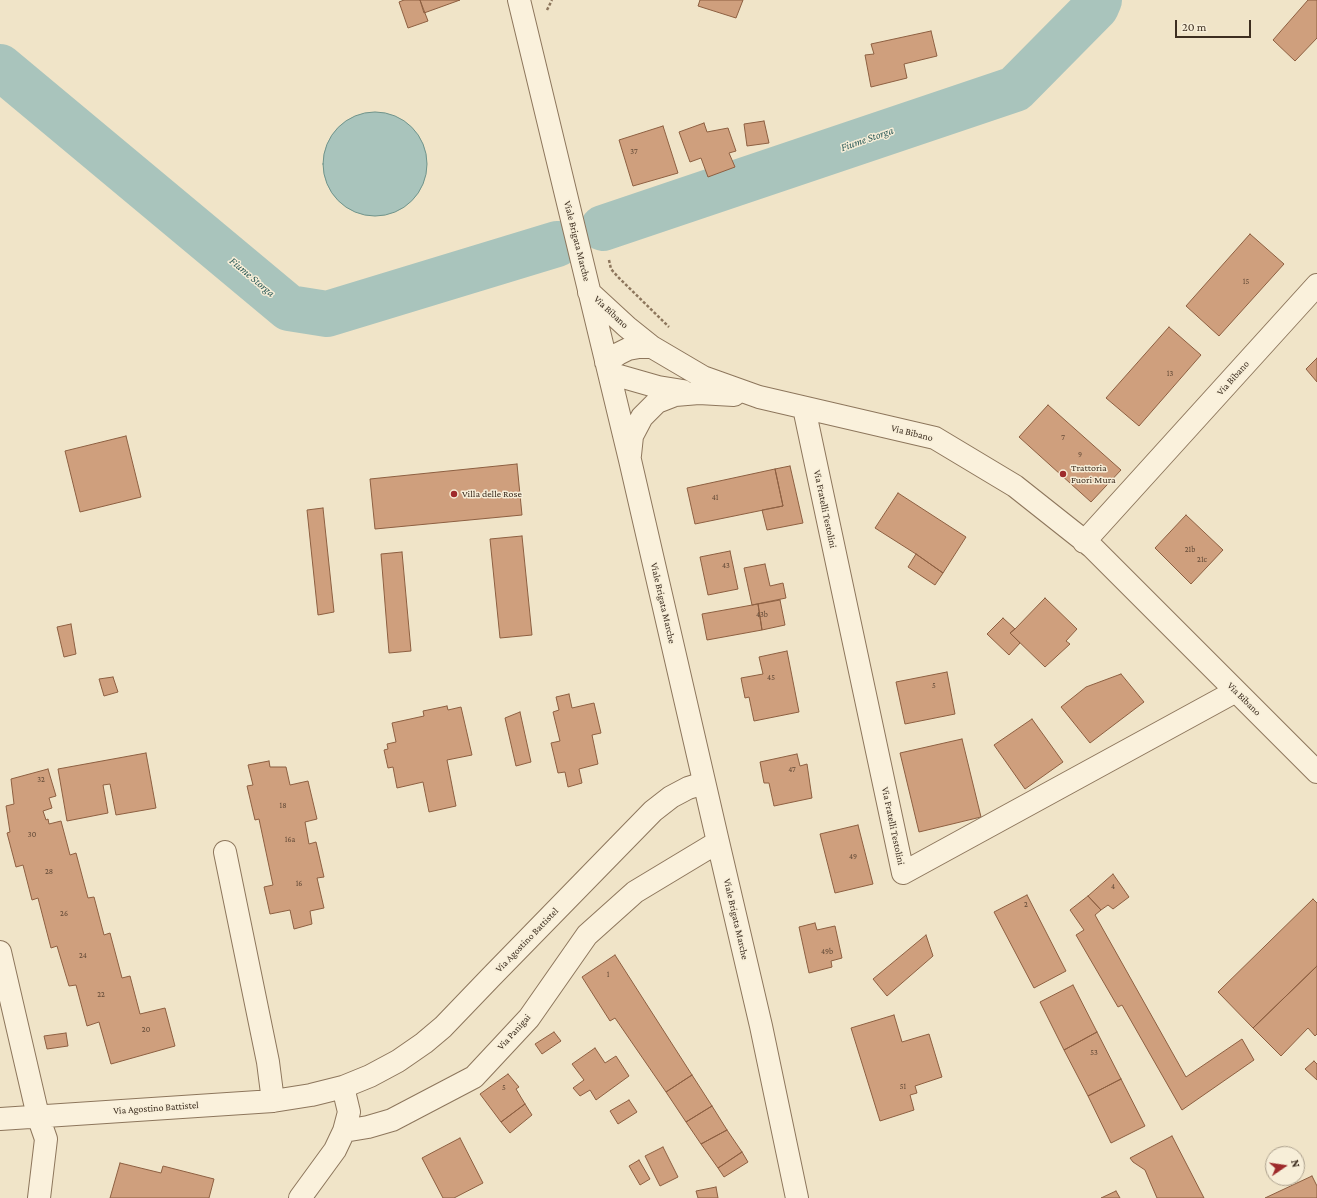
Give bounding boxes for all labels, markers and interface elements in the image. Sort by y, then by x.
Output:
scale bar [1177,12,1253,38]
text: 20 m [1182,20,1206,34]
water label: Fiume Storga [839,124,895,154]
house number: 37 [630,147,638,157]
street label: Viale Brigata Marche [561,199,593,283]
water label: Fiume Storga [227,254,277,300]
house number: 15 [1243,277,1249,287]
street label: Via Bibano [591,293,631,331]
street label: Via Bibano [1214,358,1252,398]
house number: 13 [1167,369,1173,379]
street label: Via Bibano [890,422,934,444]
house number: 7 [1061,433,1065,443]
house number: 9 [1078,450,1082,460]
place label: Trattoria Fuori Mura [1071,462,1116,486]
street label: Via Fratelli Testolini [811,469,839,549]
marker: Trattoria Fuori Mura [1058,469,1068,479]
place label: Villa delle Rose [462,488,522,500]
marker: Villa delle Rose [449,489,459,499]
house number: 41 [712,493,718,503]
house number: 21b [1185,545,1195,555]
house number: 21c [1197,555,1207,565]
street label: Viale Brigata Marche [648,561,678,645]
house number: 43 [722,561,730,571]
house number: 43b [756,610,768,620]
house number: 45 [767,673,775,683]
street label: Via Bibano [1225,680,1263,718]
house number: 5 [932,681,936,691]
house number: 47 [788,765,796,775]
house number: 32 [37,775,45,785]
street label: Via Fratelli Testolini [879,786,907,866]
house number: 18 [280,801,286,811]
house number: 30 [28,830,36,840]
house number: 16a [285,835,295,845]
house number: 49 [849,852,857,862]
house number: 28 [45,867,53,877]
street label: Viale Brigata Marche [721,877,751,961]
house number: 16 [296,879,302,889]
house number: 4 [1111,882,1115,892]
house number: 2 [1024,900,1028,910]
street label: Via Agostino Battistel [493,905,561,975]
house number: 26 [60,909,68,919]
house number: 49b [821,947,833,957]
house number: 24 [79,951,87,961]
house number: 1 [607,970,609,980]
house number: 22 [97,990,105,1000]
street label: Via Panigai [495,1012,533,1052]
house number: 20 [142,1025,150,1035]
house number: 53 [1090,1048,1098,1058]
house number: 51 [900,1082,906,1092]
house number: 5 [502,1083,506,1093]
street label: Via Agostino Battistel [113,1099,199,1117]
north arrow [1265,1146,1305,1186]
text: N [1289,1159,1302,1169]

